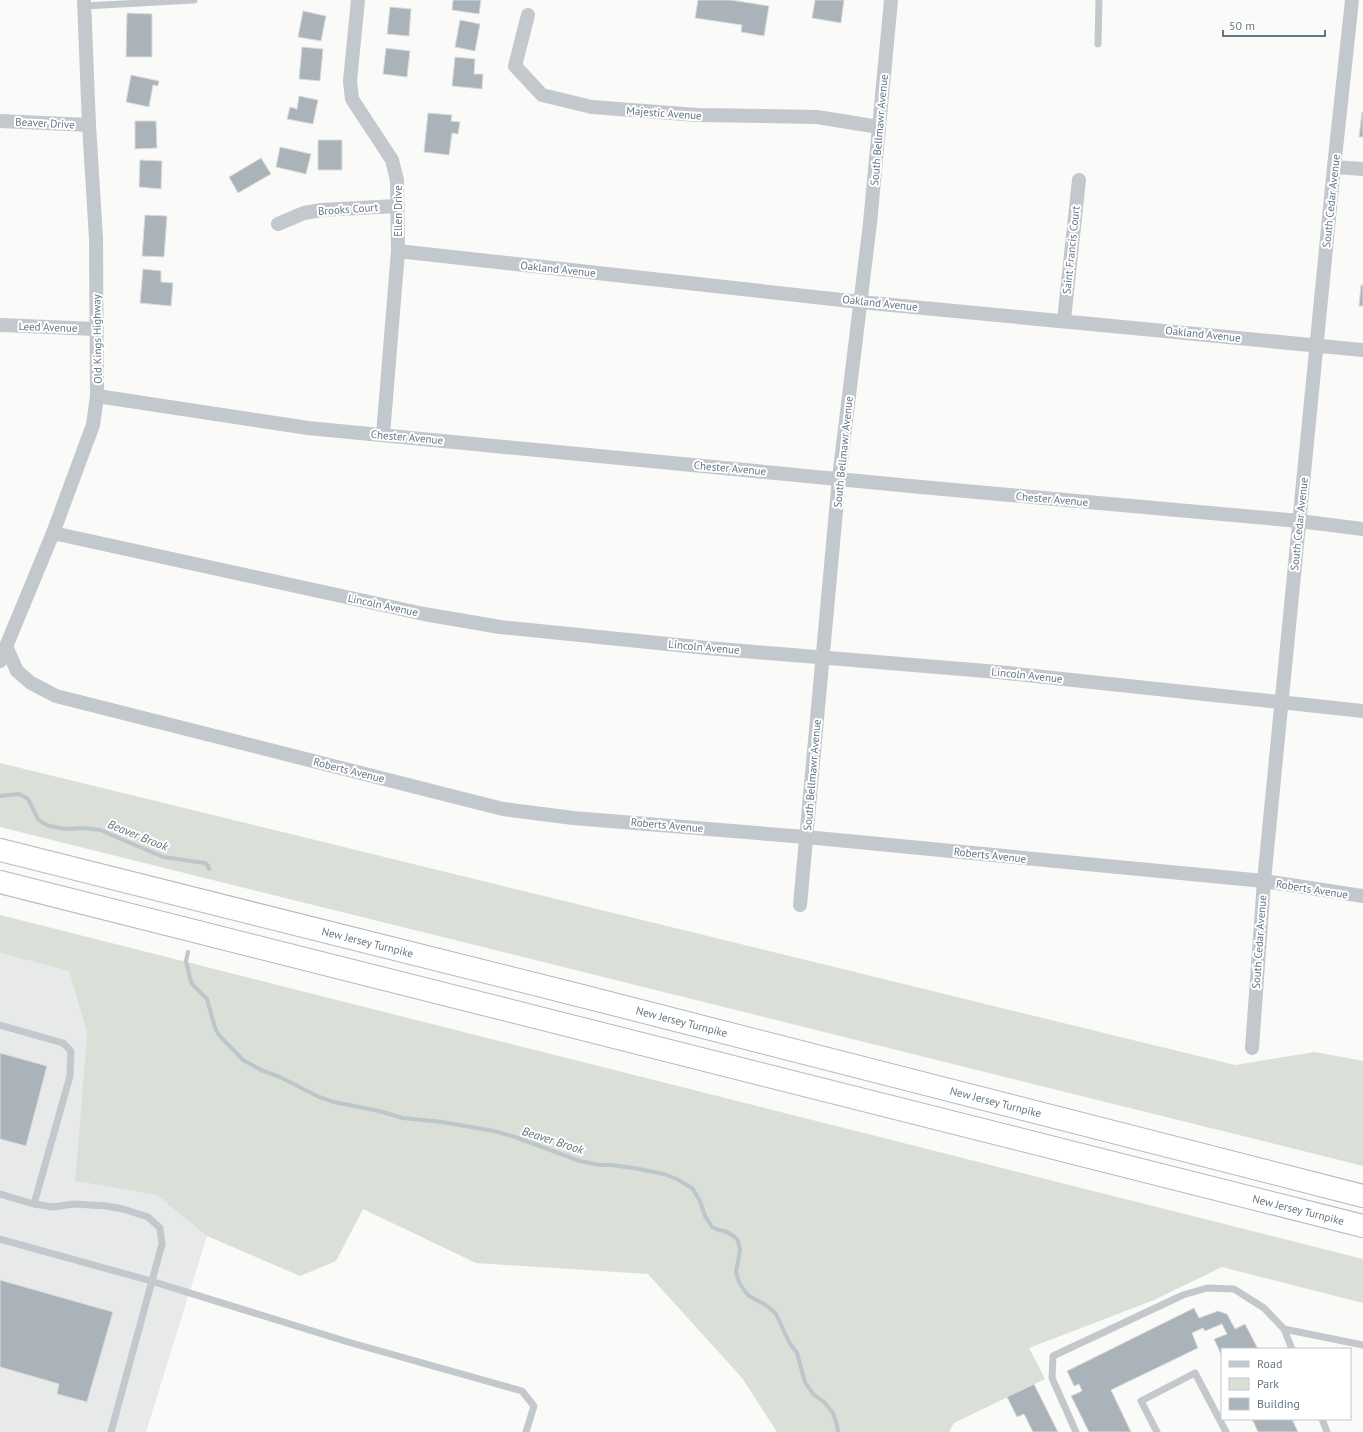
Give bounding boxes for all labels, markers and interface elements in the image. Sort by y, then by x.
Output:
scale bar [1223,12,1325,38]
text: 50 m [1229,18,1255,33]
street label: South Bellmawr Avenue [867,73,891,186]
street label: Majestic Avenue [626,103,703,123]
street label: Beaver Drive [15,114,76,132]
street label: South Cedar Avenue [1319,153,1343,248]
street label: Ellen Drive [391,185,405,237]
street label: Brooks Court [317,200,379,218]
street label: Saint Francis Court [1059,205,1083,295]
street label: Oakland Avenue [520,258,597,280]
street label: Oakland Avenue [842,292,919,314]
street label: Old Kings Highway [89,293,105,384]
street label: Leed Avenue [18,319,78,335]
street label: Oakland Avenue [1165,323,1242,345]
street label: South Bellmawr Avenue [830,395,856,508]
street label: Chester Avenue [370,427,444,447]
street label: Chester Avenue [693,458,767,478]
street label: South Cedar Avenue [1287,476,1311,571]
street label: Chester Avenue [1015,489,1089,509]
street label: Lincoln Avenue [347,591,420,619]
street label: Lincoln Avenue [668,637,741,657]
street label: Lincoln Avenue [991,664,1064,686]
street label: South Bellmawr Avenue [800,718,824,831]
street label: Roberts Avenue [312,754,386,786]
street label: Roberts Avenue [630,815,704,835]
water label: Beaver Brook [106,816,171,854]
street label: Roberts Avenue [953,844,1027,866]
street label: Roberts Avenue [1275,876,1349,902]
street label: South Cedar Avenue [1249,894,1269,989]
street label: New Jersey Turnpike [320,924,415,961]
street label: New Jersey Turnpike [635,1003,729,1040]
street label: New Jersey Turnpike [948,1084,1043,1120]
water label: Beaver Brook [520,1123,586,1157]
street label: New Jersey Turnpike [1251,1191,1346,1228]
legend [1221,1348,1351,1420]
text: Road [1257,1356,1282,1371]
text: Park [1257,1376,1279,1391]
text: Building [1257,1396,1300,1411]

